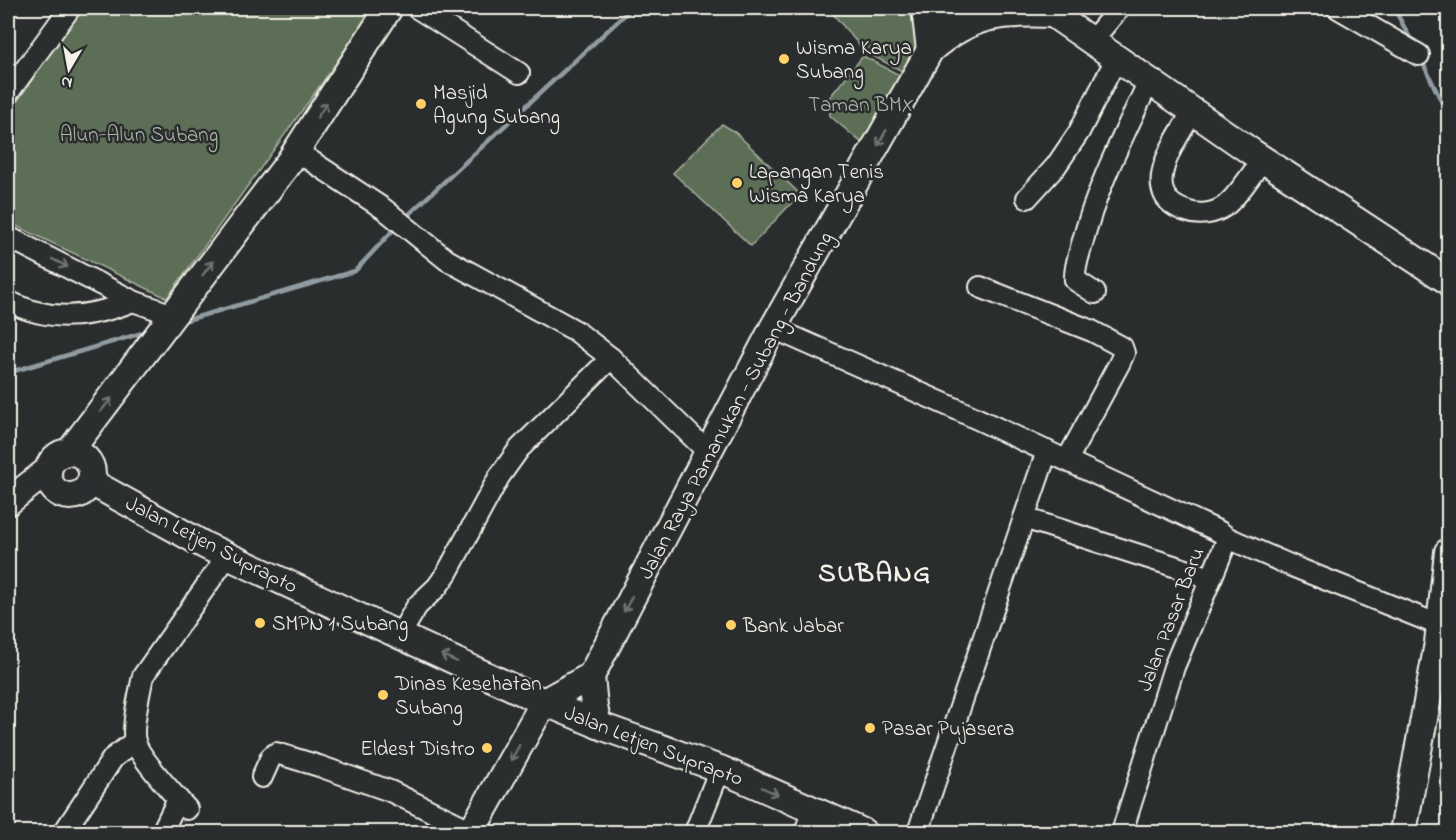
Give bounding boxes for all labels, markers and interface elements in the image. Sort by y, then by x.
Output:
place label: Wisma Karya Subang [796,34,912,90]
north arrow [39,39,99,99]
marker: Wisma Karya Subang [777,52,791,66]
text: N [59,69,74,95]
place label: Masjid Agung Subang [433,79,560,135]
park label: Taman BMX [808,91,914,121]
marker: Masjid Agung Subang [414,97,428,111]
one-way arrow [317,102,329,119]
park label: Alun-Alun Subang [60,121,218,153]
one-way arrow [876,129,888,146]
place label: Lapangan Tenis Wisma Karya [749,158,884,214]
marker: Lapangan Tenis Wisma Karya [730,176,744,190]
street label: Jalan Raya Pamanukan - Subang - Bandung [632,227,843,586]
one-way arrow [50,258,68,270]
one-way arrow [202,260,215,276]
one-way arrow [100,397,112,413]
street label: Jalan Letjen Suprapto [120,489,302,602]
street label: Jalan Pasar Baru [1131,543,1213,696]
district label: SUBANG [818,555,932,594]
one-way arrow [622,595,633,613]
place label: SMPN 1 Subang [272,610,408,642]
place label: Bank Jabar [742,612,844,642]
marker: SMPN 1 Subang [253,616,267,630]
marker: Bank Jabar [724,618,738,632]
one-way arrow [440,651,458,663]
place label: Dinas Kesehatan Subang [394,670,542,726]
marker: Dinas Kesehatan Subang [376,688,390,702]
street label: Jalan Letjen Suprapto [559,699,747,795]
place label: Pasar Pujasera [882,715,1014,745]
marker: Pasar Pujasera [863,721,877,735]
place label: Eldest Distro [360,735,475,765]
marker: Eldest Distro [480,741,494,755]
one-way arrow [509,744,521,761]
one-way arrow [760,786,778,798]

